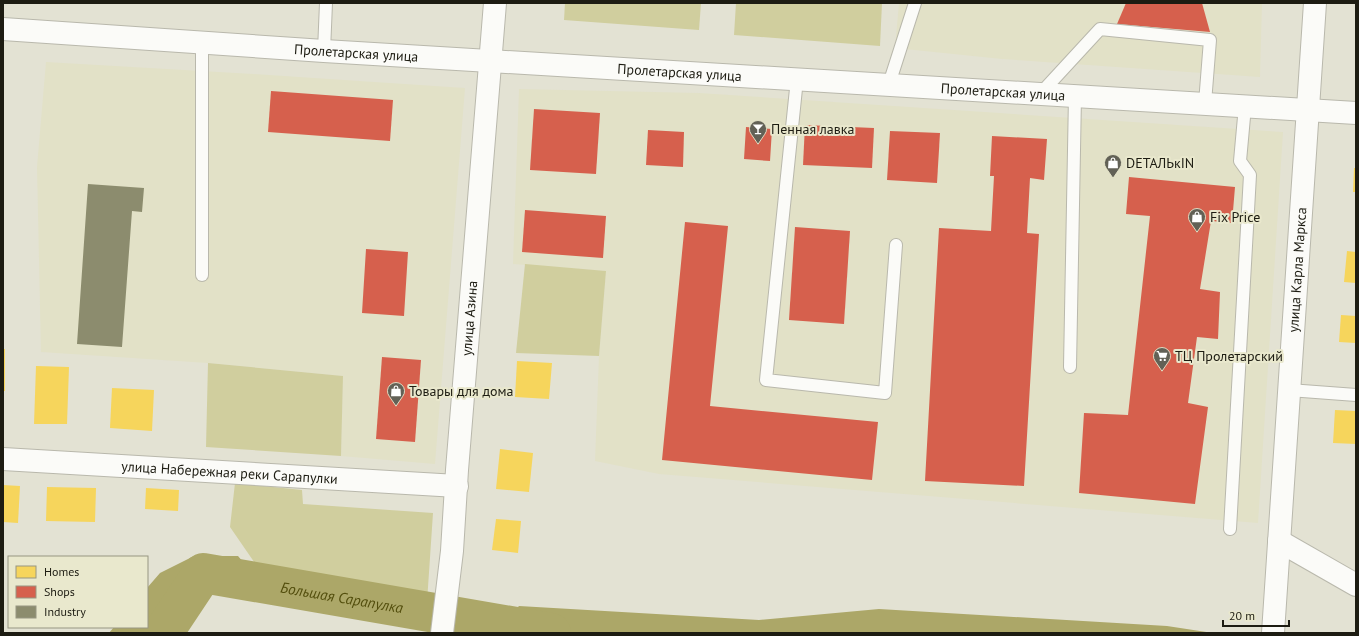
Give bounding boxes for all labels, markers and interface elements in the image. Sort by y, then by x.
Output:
street label: Пролетарская улица [293,40,419,66]
street label: Пролетарская улица [617,60,742,85]
street label: Пролетарская улица [940,79,1066,105]
bar icon: Пенная лавка [748,119,768,144]
place label: Пенная лавка [771,120,854,138]
shop icon: DЕТАЛЬкIN [1103,153,1123,178]
place label: DЕТАЛЬкIN [1126,154,1194,172]
street label: улица Карла Маркса [1284,206,1310,333]
shop icon: Fix Price [1187,207,1207,232]
place label: Fix Price [1210,208,1260,226]
street label: улица Азина [457,280,481,357]
supermarket icon: ТЦ Пролетарский [1152,346,1172,371]
place label: ТЦ Пролетарский [1175,347,1283,365]
shop icon: Товары для дома [386,381,406,406]
place label: Товары для дома [409,382,513,400]
street label: улица Набережная реки Сарапулки [121,457,338,488]
legend [8,556,148,628]
text: Homes [44,564,79,579]
water label: Большая Сарапулка [279,577,405,617]
text: Shops [44,584,75,599]
scale bar [1223,602,1289,628]
text: Industry [44,604,86,619]
text: 20 m [1229,608,1255,623]

